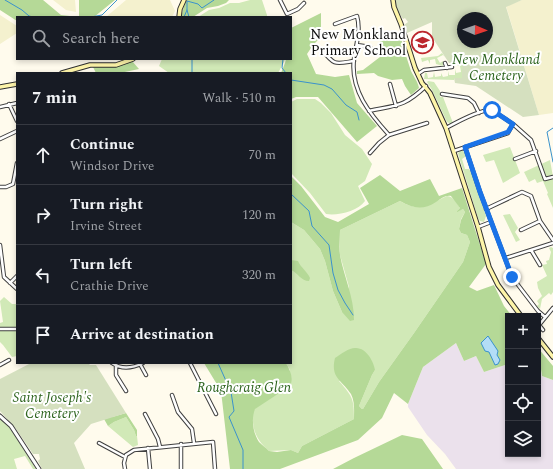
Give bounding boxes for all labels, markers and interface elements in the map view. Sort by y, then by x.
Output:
north arrow [457,12,493,48]
search box [16,16,292,60]
place label: New Monkland Primary School [310,24,406,61]
icon: search [30,27,52,49]
text: Search here [62,27,140,50]
school or university icon: New Monkland Primary School [409,29,435,55]
park label: New Monkland Cemetery [452,49,540,86]
text: 7 min [32,85,77,111]
text: Walk · 510 m [202,88,276,108]
route start [483,101,501,119]
text: Continue [70,133,135,156]
icon: ahead [32,144,54,166]
text: 70 m [249,145,276,165]
text: Windsor Drive [70,156,154,176]
text: Turn right [70,193,143,216]
icon: right [32,204,54,226]
text: 120 m [242,205,276,225]
text: Irvine Street [70,216,142,236]
text: Turn left [70,253,132,276]
icon: left [32,264,54,286]
text: 320 m [242,265,276,285]
route end [503,268,521,286]
text: Crathie Drive [70,276,149,296]
map controls [505,313,541,457]
button: + [505,313,541,349]
text: Arrive at destination [70,323,214,346]
icon: arrive [32,324,54,346]
button: − [505,349,541,385]
park label: Roughcraig Glen [197,377,292,398]
button: locate [505,385,541,421]
park label: Saint Joseph's Cemetery [13,387,91,424]
button: layers [505,421,541,457]

